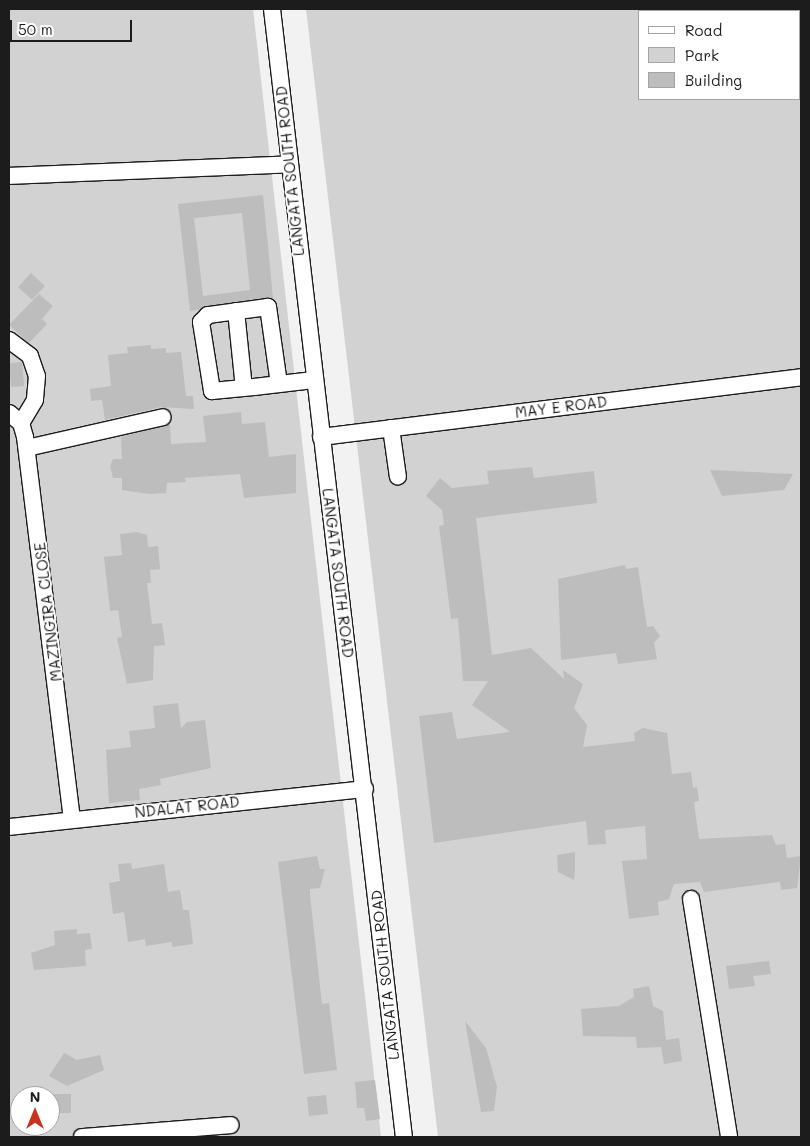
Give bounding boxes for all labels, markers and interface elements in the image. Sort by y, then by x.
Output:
scale bar [12,10,135,42]
legend [638,10,800,100]
text: 50 m [18,19,53,39]
text: Road [685,20,722,40]
text: Park [685,45,719,65]
text: Building [685,70,742,90]
street label: LANGATA SOUTH ROAD [272,85,308,257]
street label: MAY E ROAD [514,392,608,422]
street label: LANGATA SOUTH ROAD [319,487,357,659]
street label: MAZINGIRA CLOSE [31,541,65,683]
street label: NDALAT ROAD [134,793,240,821]
street label: LANGATA SOUTH ROAD [367,889,403,1061]
north arrow [10,1086,60,1136]
text: N [30,1087,40,1106]

